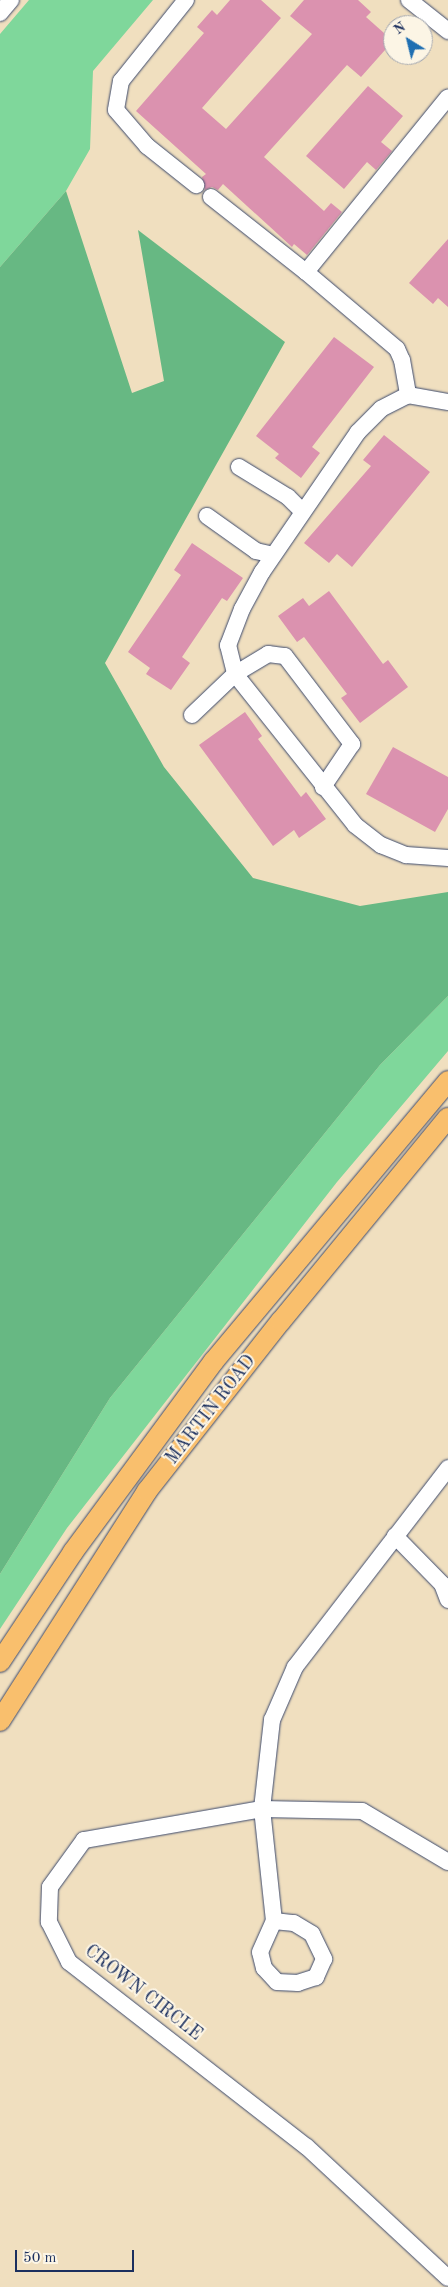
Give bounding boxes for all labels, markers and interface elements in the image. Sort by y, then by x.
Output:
north arrow [383,15,433,65]
text: N [391,20,408,37]
street label: MARTIN ROAD [162,1351,260,1469]
street label: CROWN CIRCLE [80,1941,206,2045]
scale bar [18,2240,136,2272]
text: 50 m [23,2251,57,2266]

